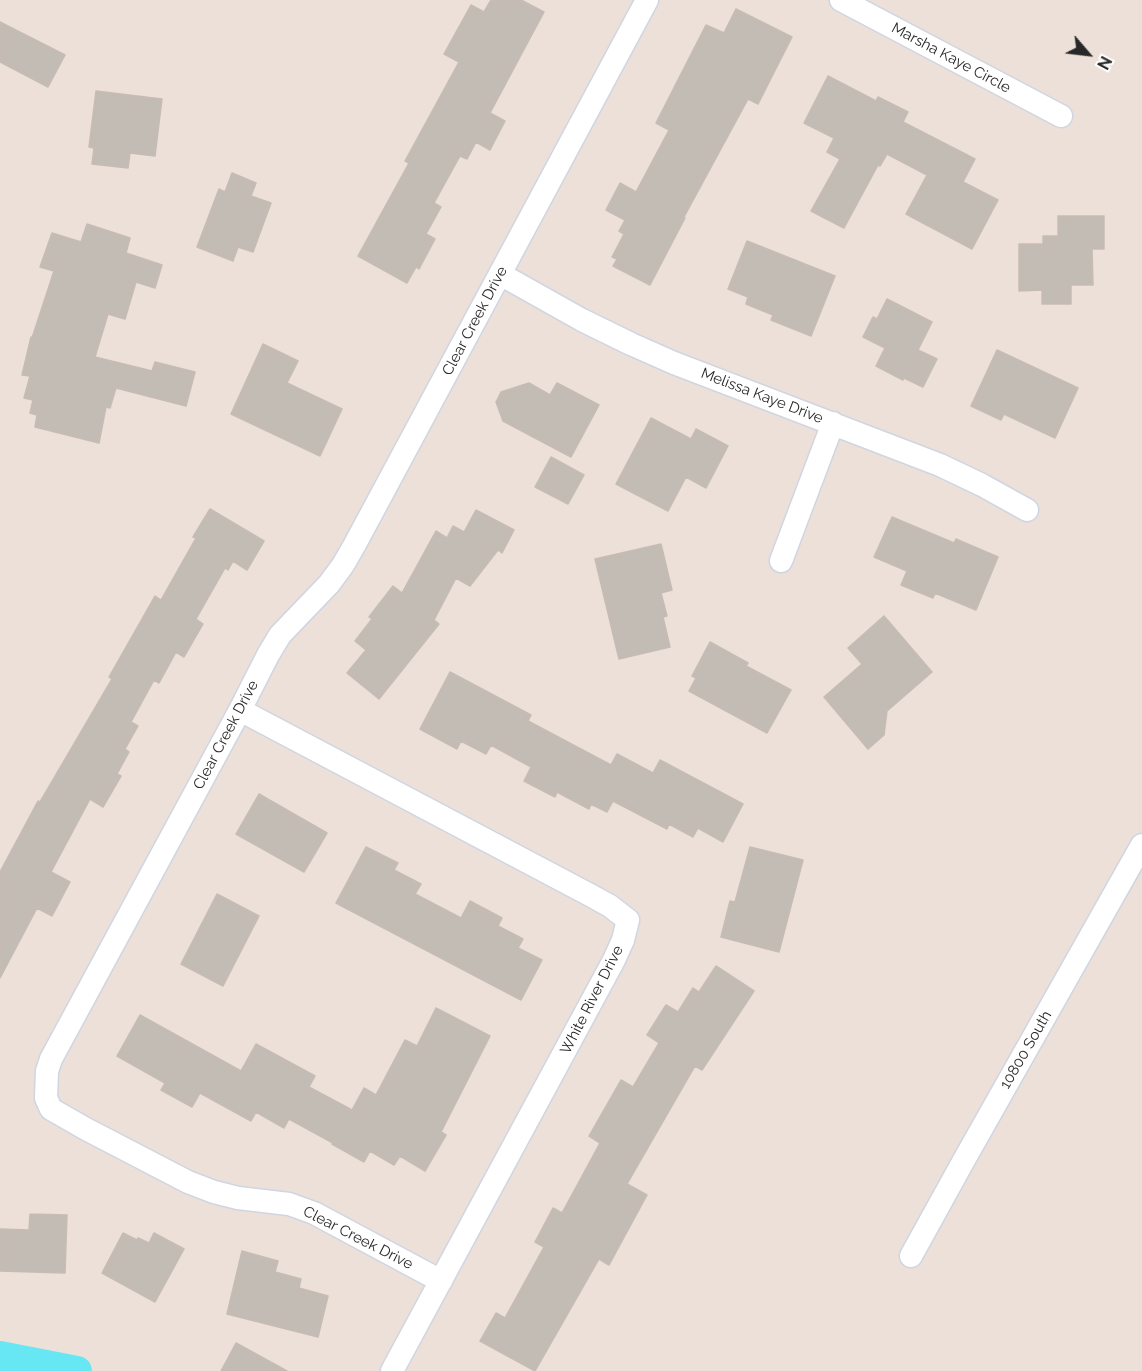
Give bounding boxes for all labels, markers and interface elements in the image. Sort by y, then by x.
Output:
street label: Marsha Kaye Circle [888,19,1014,97]
north arrow [1058,24,1118,84]
text: N [1093,53,1116,73]
street label: Clear Creek Drive [439,263,511,379]
street label: Melissa Kaye Drive [698,364,826,428]
street label: Clear Creek Drive [190,677,262,793]
street label: White River Drive [557,943,627,1057]
street label: 10800 South [996,1008,1056,1092]
street label: Clear Creek Drive [300,1203,416,1273]

